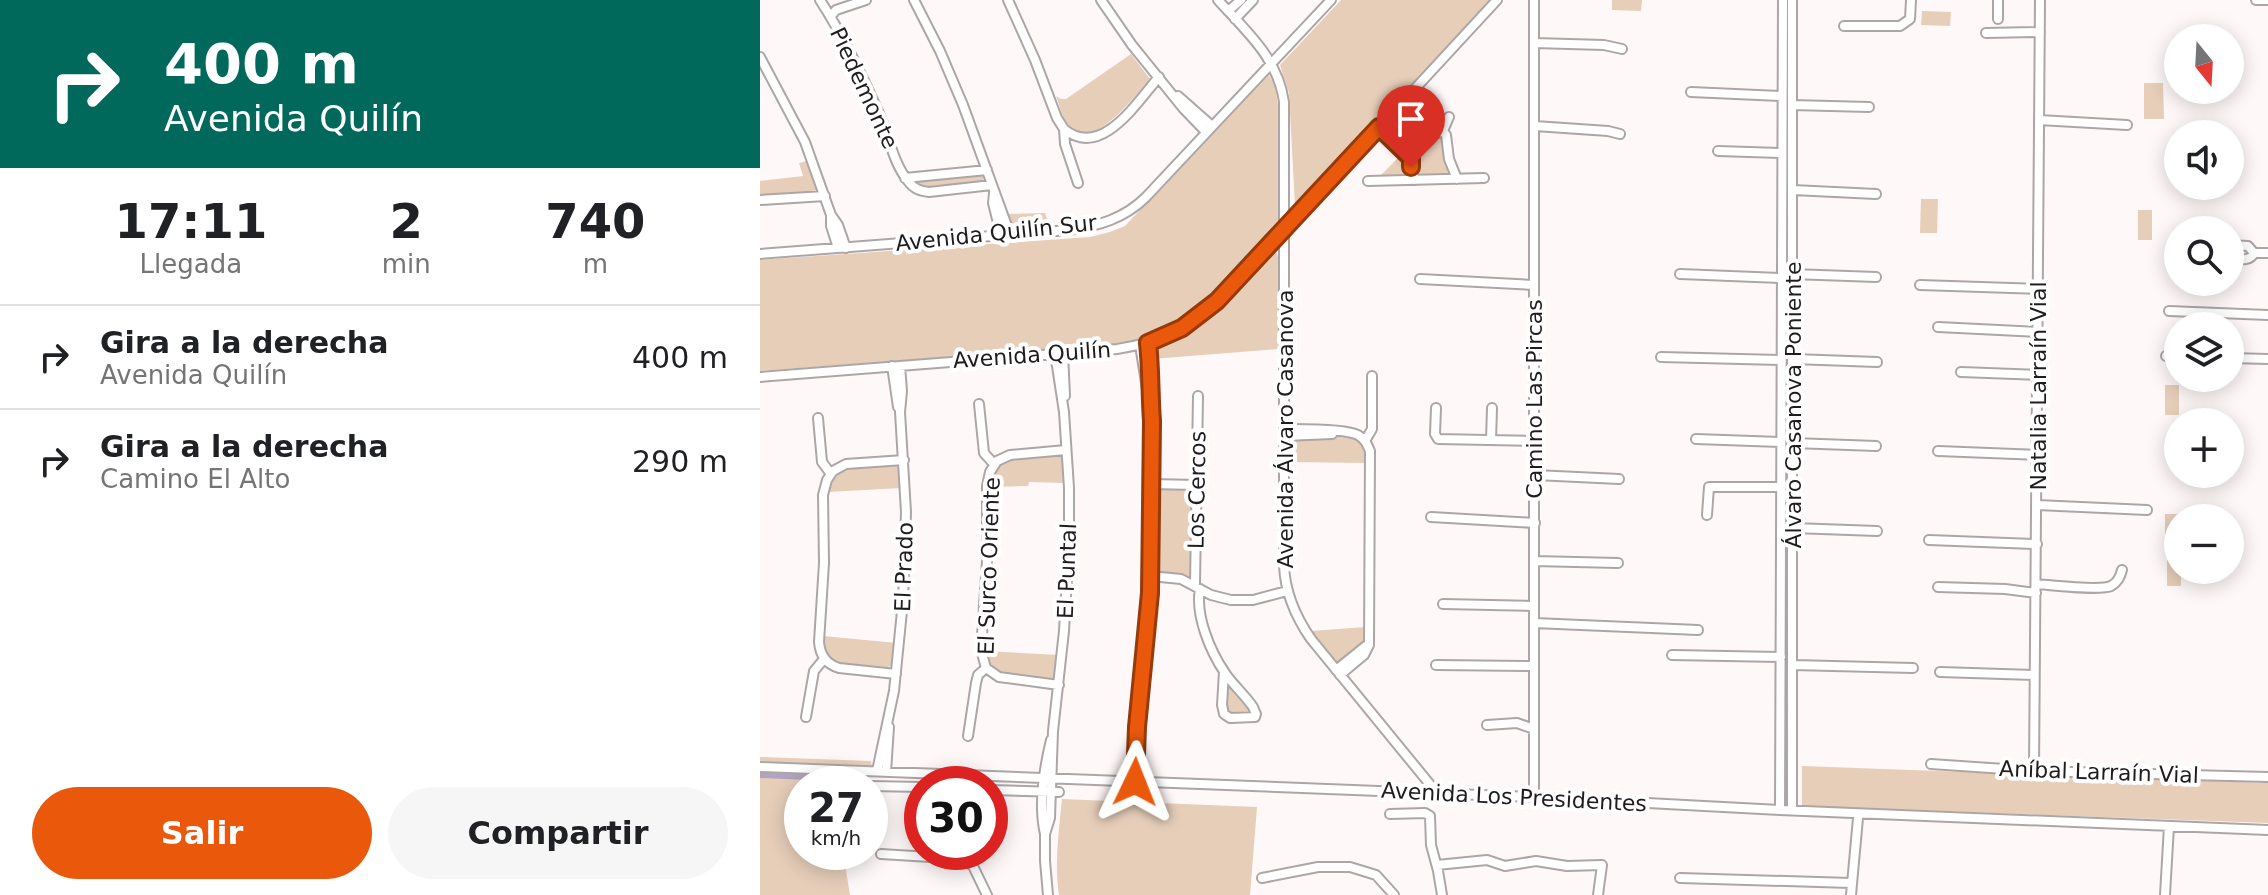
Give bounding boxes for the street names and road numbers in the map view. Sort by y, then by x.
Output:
street label: Piedemonte [825,23,903,153]
street label: Avenida Quilín Sur [894,210,1099,256]
street label: Álvaro Casanova Poniente [1781,262,1806,549]
street label: Natalia Larraín Vial [2026,282,2051,491]
street label: Avenida Álvaro Casanova [1273,289,1298,569]
street label: Camino Las Pircas [1522,299,1547,499]
street label: Avenida Quilín [952,337,1112,373]
street label: Los Cercos [1183,431,1211,549]
street label: El Surco Oriente [973,477,1005,655]
street label: El Prado [890,522,918,612]
street label: El Puntal [1053,523,1081,619]
street label: Aníbal Larraín Vial [1999,756,2199,788]
street label: Avenida Los Presidentes [1380,778,1648,816]

